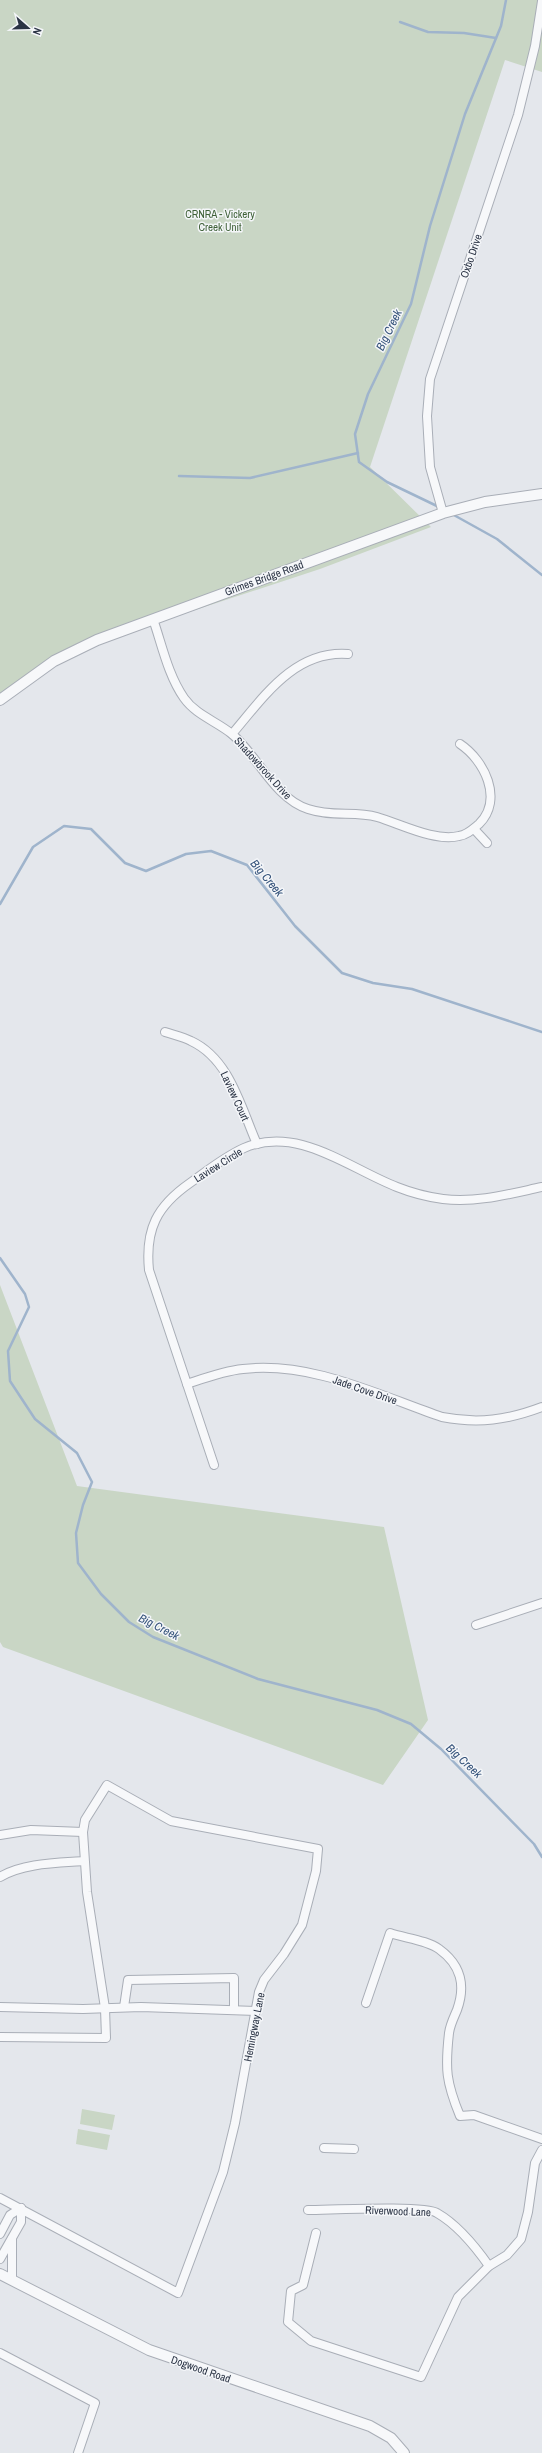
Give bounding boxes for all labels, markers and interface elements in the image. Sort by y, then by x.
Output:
north arrow [8,8,48,48]
text: N [30,26,45,37]
park label: CRNRA - Vickery Creek Unit [185,207,255,234]
street label: Oxbo Drive [457,232,485,280]
water label: Big Creek [372,306,406,353]
street label: Grimes Bridge Road [223,557,305,599]
street label: Shadowbrook Drive [231,734,295,802]
water label: Big Creek [247,856,288,901]
street label: Laview Court [217,1069,253,1123]
street label: Laview Circle [191,1145,245,1185]
street label: Jade Cove Drive [331,1372,399,1408]
water label: Big Creek [136,1610,183,1645]
water label: Big Creek [443,1740,486,1783]
street label: Hemingway Lane [240,1991,268,2063]
street label: Riverwood Lane [365,2203,431,2219]
street label: Dogwood Road [169,2352,233,2386]

